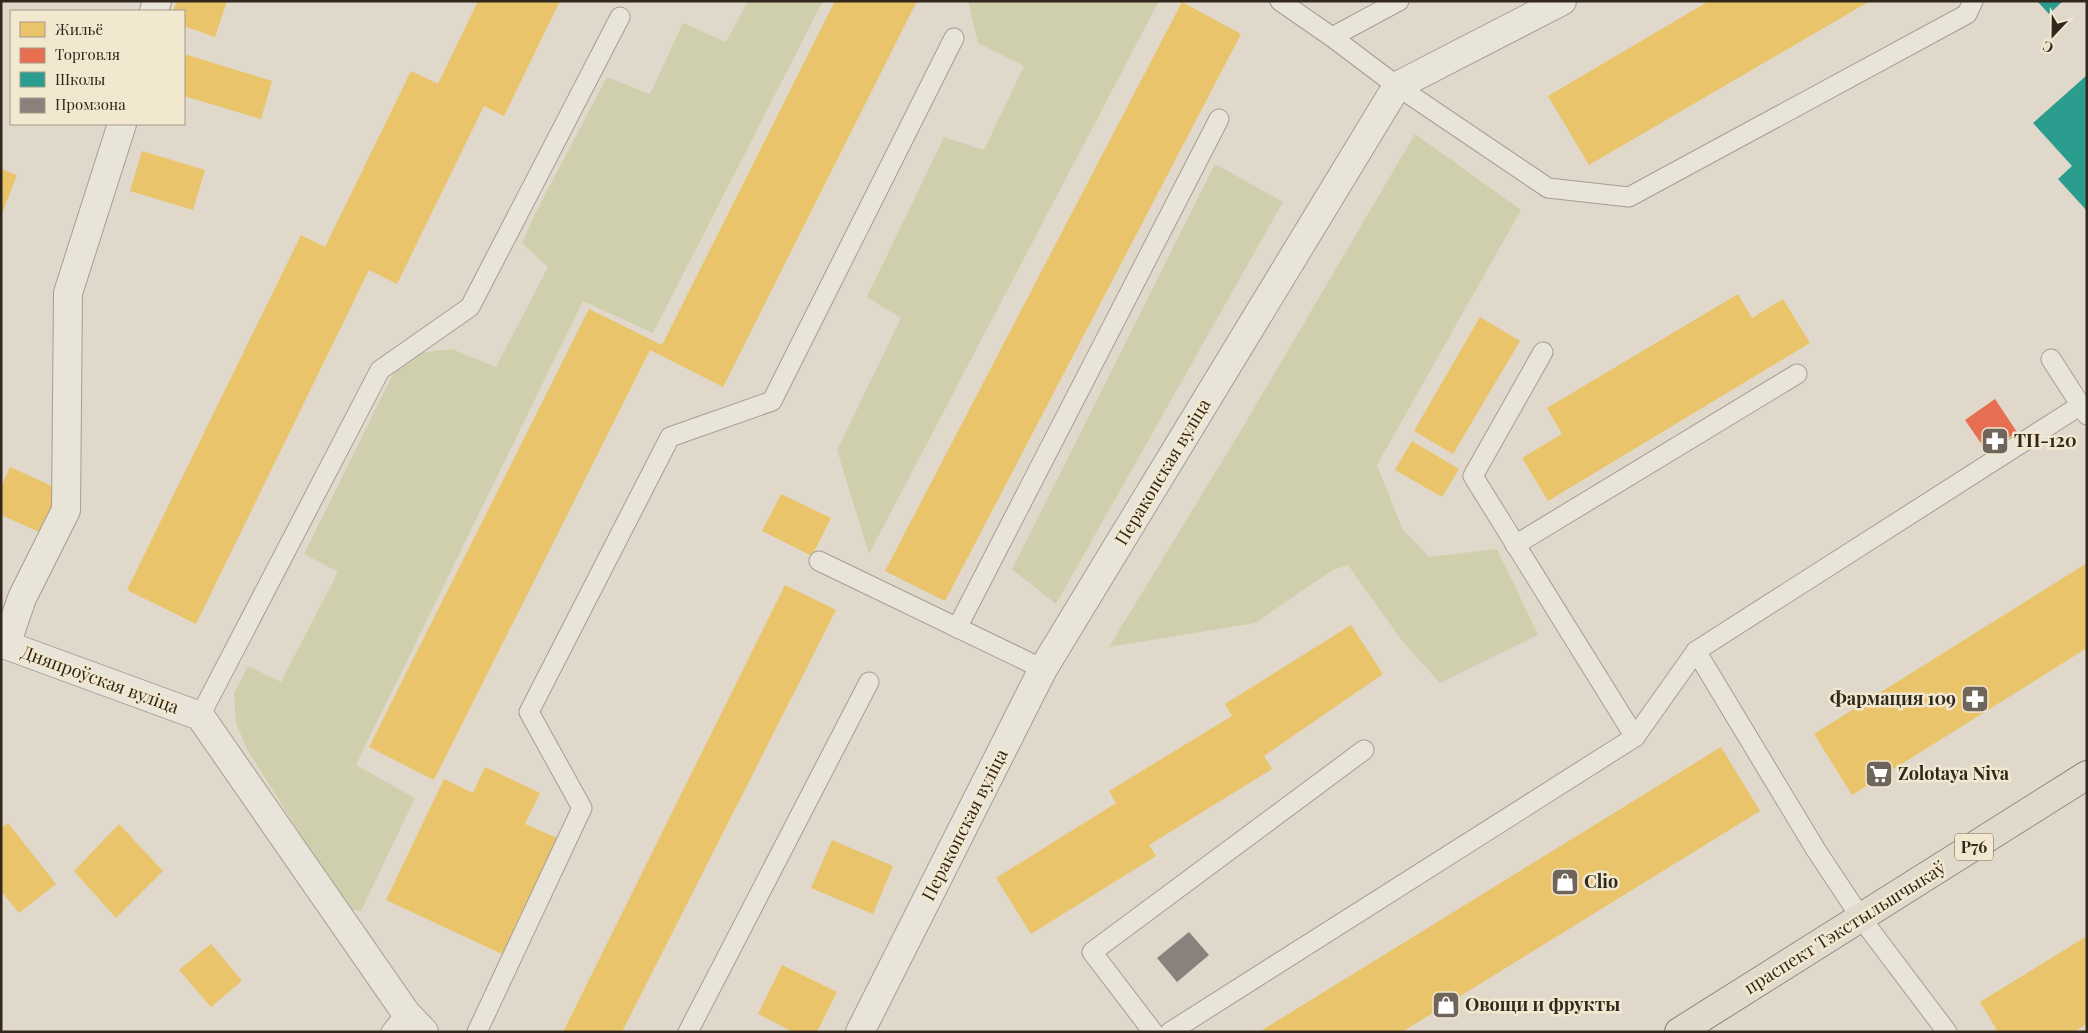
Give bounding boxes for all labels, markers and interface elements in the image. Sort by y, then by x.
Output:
legend [10,10,185,125]
north arrow [2028,10,2078,60]
text: Жильё [55,19,103,39]
text: С [2040,37,2056,58]
text: Торговля [55,44,120,64]
text: Школы [55,69,105,89]
text: Промзона [55,94,126,114]
street label: Перакопская вуліца [1109,394,1215,549]
pharmacy icon: ТП-120 [1980,426,2010,456]
place label: ТП-120 [2014,428,2077,452]
street label: Дняпроўская вуліца [18,639,182,719]
pharmacy icon: Фармация 109 [1960,684,1990,714]
place label: Фармация 109 [1830,686,1956,710]
street label: Перакопская вуліца [915,745,1013,904]
supermarket icon: Zolotaya Niva [1864,759,1894,789]
place label: Zolotaya Niva [1898,761,2010,785]
road number: Р76 [1955,834,1993,860]
street label: праспект Тэкстыльшчыкаў [1739,855,1950,999]
shop icon: Clio [1550,867,1580,897]
place label: Clio [1584,869,1618,893]
shop icon: Овощи и фрукты [1431,990,1461,1020]
place label: Овощи и фрукты [1465,992,1620,1016]

